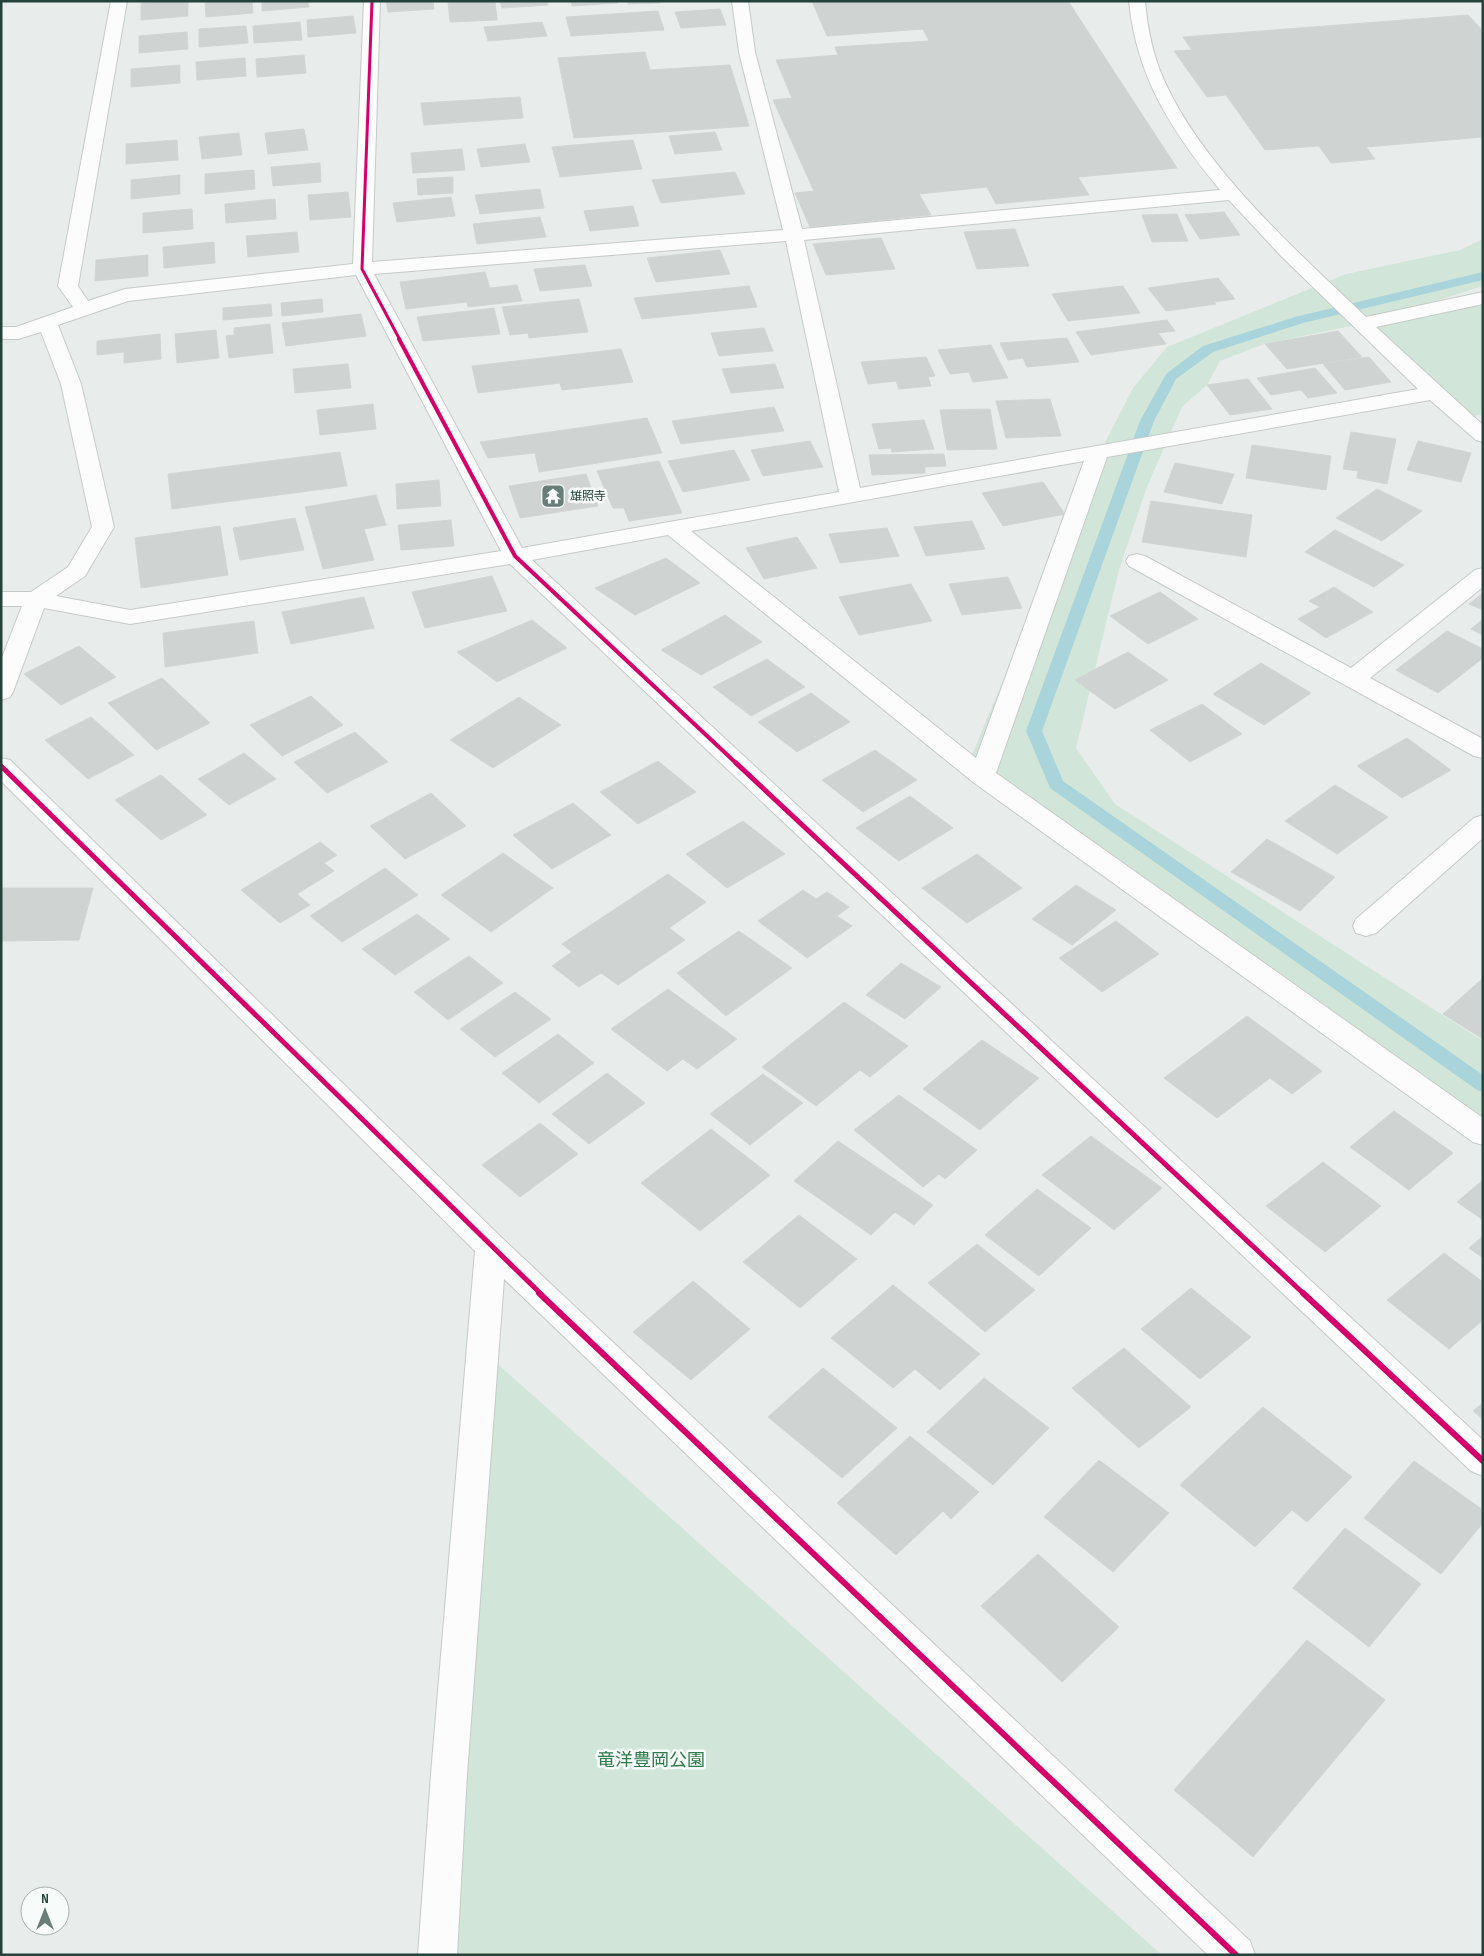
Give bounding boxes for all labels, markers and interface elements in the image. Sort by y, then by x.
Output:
temple icon: 雄照寺 [540,483,566,509]
place label: 雄照寺 [570,489,606,504]
park label: 竜洋豊岡公園 [597,1750,705,1771]
north arrow [20,1886,70,1936]
text: N [41,1890,49,1907]

